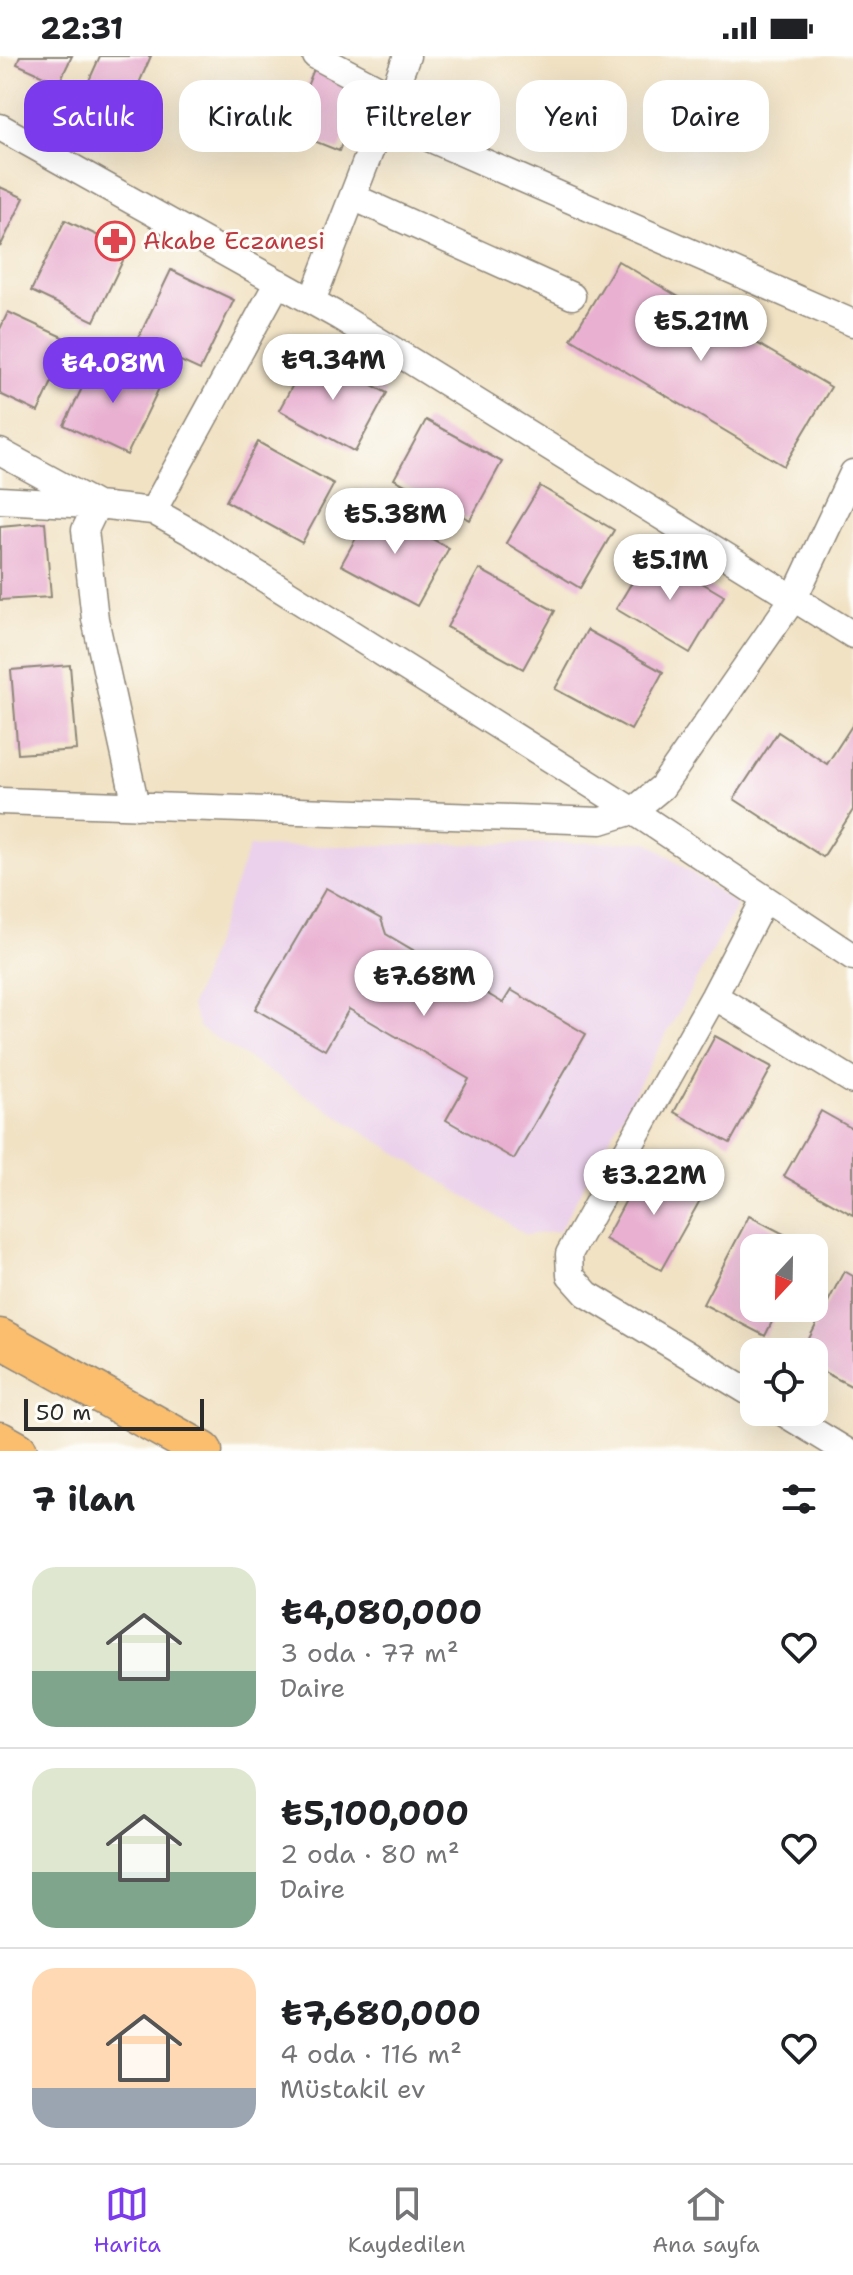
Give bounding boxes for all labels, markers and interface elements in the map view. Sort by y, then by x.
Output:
text: 22:31 [40,8,123,49]
chip: Satılık [24,80,163,152]
chip: Kiralık [179,80,321,152]
chip: Filtreler [337,80,500,152]
chip: Yeni [516,80,627,152]
chip: Daire [643,80,769,152]
pharmacy icon: Akabe Eczanesi [94,220,136,262]
place label: Akabe Eczanesi [143,225,325,257]
pin: ₺5.21M [636,295,766,363]
text: ₺5.21M [653,303,749,338]
pin: ₺9.34M [268,334,398,402]
pin: ₺4.08M [48,337,178,405]
text: ₺9.34M [280,342,386,377]
text: ₺4.08M [61,345,165,380]
pin: ₺5.38M [330,488,460,556]
text: ₺5.38M [343,496,447,531]
pin: ₺5.1M [614,534,726,602]
text: ₺5.1M [632,542,708,577]
pin: ₺7.68M [359,950,489,1018]
text: ₺7.68M [372,958,476,993]
pin: ₺3.22M [589,1149,719,1217]
text: ₺3.22M [602,1157,706,1192]
north arrow [740,1234,828,1322]
map controls [740,1234,828,1426]
button: locate [740,1338,828,1426]
scale bar [24,1395,204,1431]
text: 50 m [36,1398,91,1427]
text: 7 ilan [32,1476,135,1522]
icon: filters [777,1477,821,1521]
text: ₺4,080,000 [280,1589,482,1635]
icon: home [96,1599,192,1695]
icon: heart [777,1625,821,1669]
text: 3 oda · 77 m² [280,1635,459,1670]
text: Daire [280,1670,345,1705]
text: ₺5,100,000 [280,1790,469,1836]
icon: home [96,1800,192,1896]
icon: heart [777,1826,821,1870]
text: 2 oda · 80 m² [280,1836,460,1871]
text: Daire [280,1871,345,1906]
text: ₺7,680,000 [280,1990,481,2036]
icon: home [96,2000,192,2096]
icon: heart [777,2026,821,2070]
text: 4 oda · 116 m² [280,2036,462,2071]
text: Müstakil ev [280,2071,425,2106]
tab: Harita [93,2182,161,2259]
tab: Kaydedilen [348,2182,465,2259]
tab: Ana sayfa [652,2182,760,2259]

